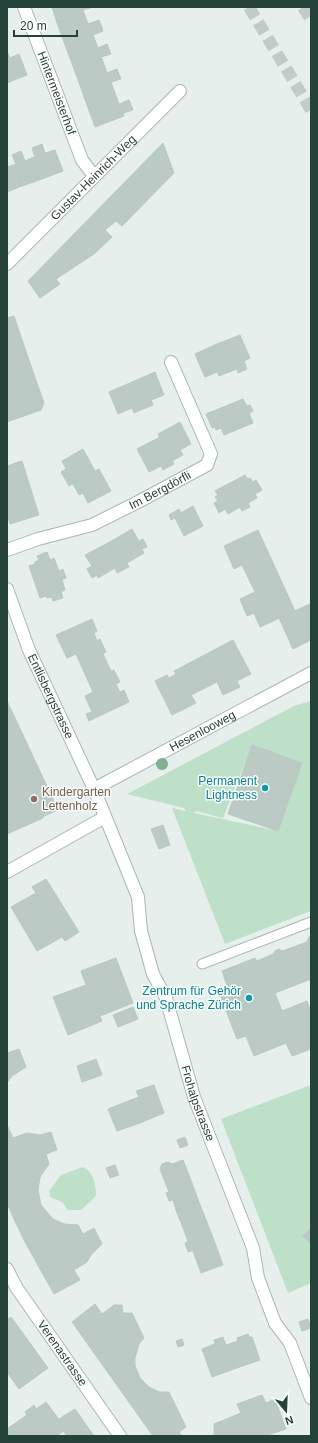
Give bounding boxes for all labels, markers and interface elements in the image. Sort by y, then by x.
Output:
scale bar [14,12,77,38]
text: 20 m [20,19,47,33]
street label: Hintermeisterhof [34,49,79,137]
street label: Gustav-Heinrich-Weg [48,132,139,223]
street label: Im Bergdörfli [127,468,193,512]
street label: Entlisbergstrasse [25,652,77,741]
street label: Hesenlooweg [167,708,238,754]
place label: Permanent Lightness [198,774,258,802]
marker: Permanent Lightness [260,783,270,793]
place label: Kindergarten Lettenholz [42,785,111,813]
marker: Kindergarten Lettenholz [29,794,39,804]
place label: Zentrum für Gehör und Sprache Zürich [136,984,241,1012]
marker: Zentrum für Gehör und Sprache Zürich [244,993,254,1003]
street label: Frohalpstrasse [178,1064,218,1144]
street label: Verenastrasse [35,1318,90,1389]
north arrow [266,1391,306,1431]
text: N [283,1413,295,1427]

